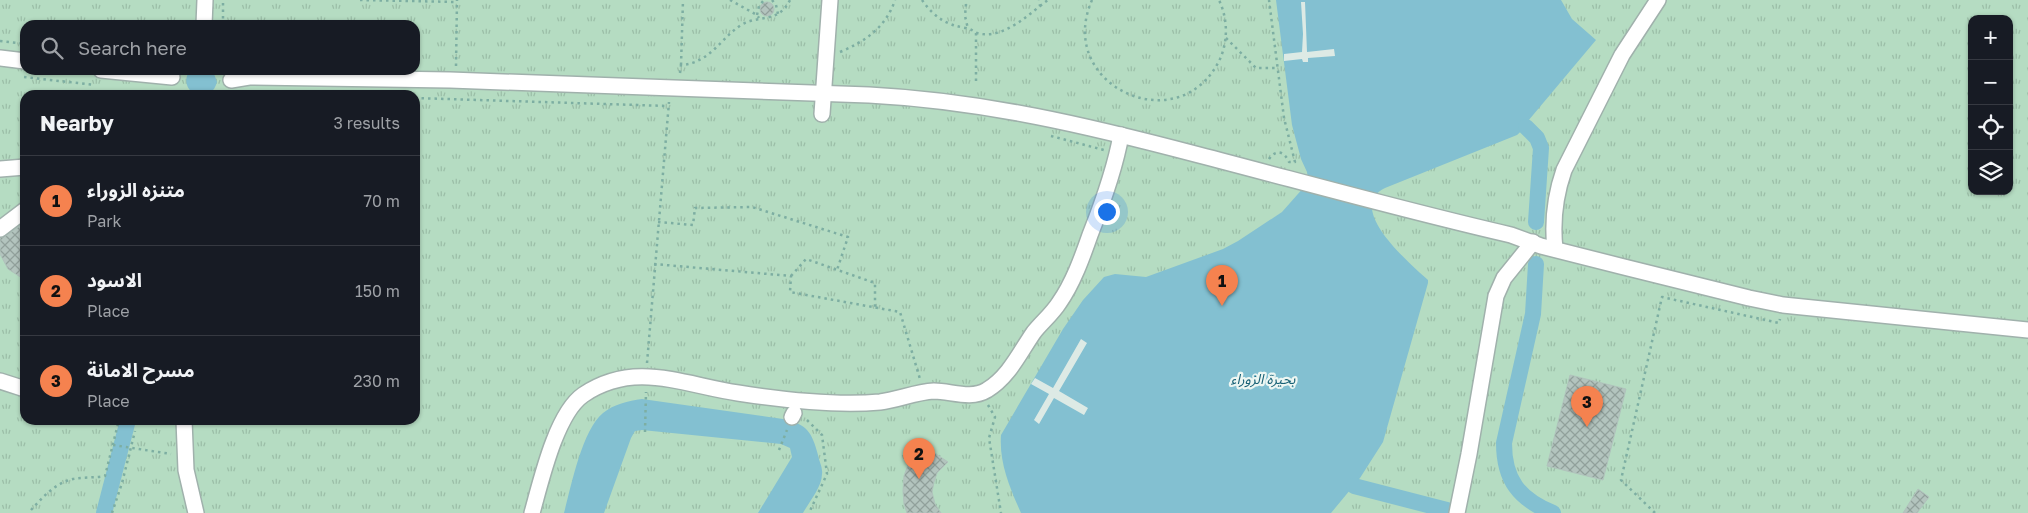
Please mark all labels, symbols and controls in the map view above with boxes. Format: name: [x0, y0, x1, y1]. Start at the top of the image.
map controls: [1968, 15, 2013, 195]
button: +: [1968, 15, 2013, 60]
search box: [20, 20, 420, 75]
icon: search: [38, 34, 66, 62]
text: Search here: [78, 36, 187, 59]
button: −: [1968, 60, 2013, 105]
button: locate: [1968, 105, 2013, 150]
text: Nearby: [40, 110, 114, 136]
text: 3 results: [333, 113, 400, 133]
button: layers: [1968, 150, 2013, 195]
text: متنزه الزوراء: [87, 178, 185, 201]
text: 1: [52, 191, 60, 211]
text: 70 m: [363, 191, 400, 211]
your location: [1094, 199, 1120, 225]
text: Park: [87, 211, 122, 231]
pin: 1: [1206, 265, 1238, 306]
text: الاسود: [87, 268, 142, 291]
text: 2: [51, 281, 61, 301]
text: 150 m: [355, 281, 400, 301]
text: Place: [87, 301, 130, 321]
text: مسرح الامانة: [87, 358, 195, 381]
water label: بحيرة الزوراء: [1231, 370, 1296, 388]
text: 3: [51, 371, 61, 391]
text: 230 m: [353, 371, 400, 391]
pin: 3: [1571, 386, 1603, 427]
text: Place: [87, 391, 130, 411]
pin: 2: [903, 438, 935, 479]

